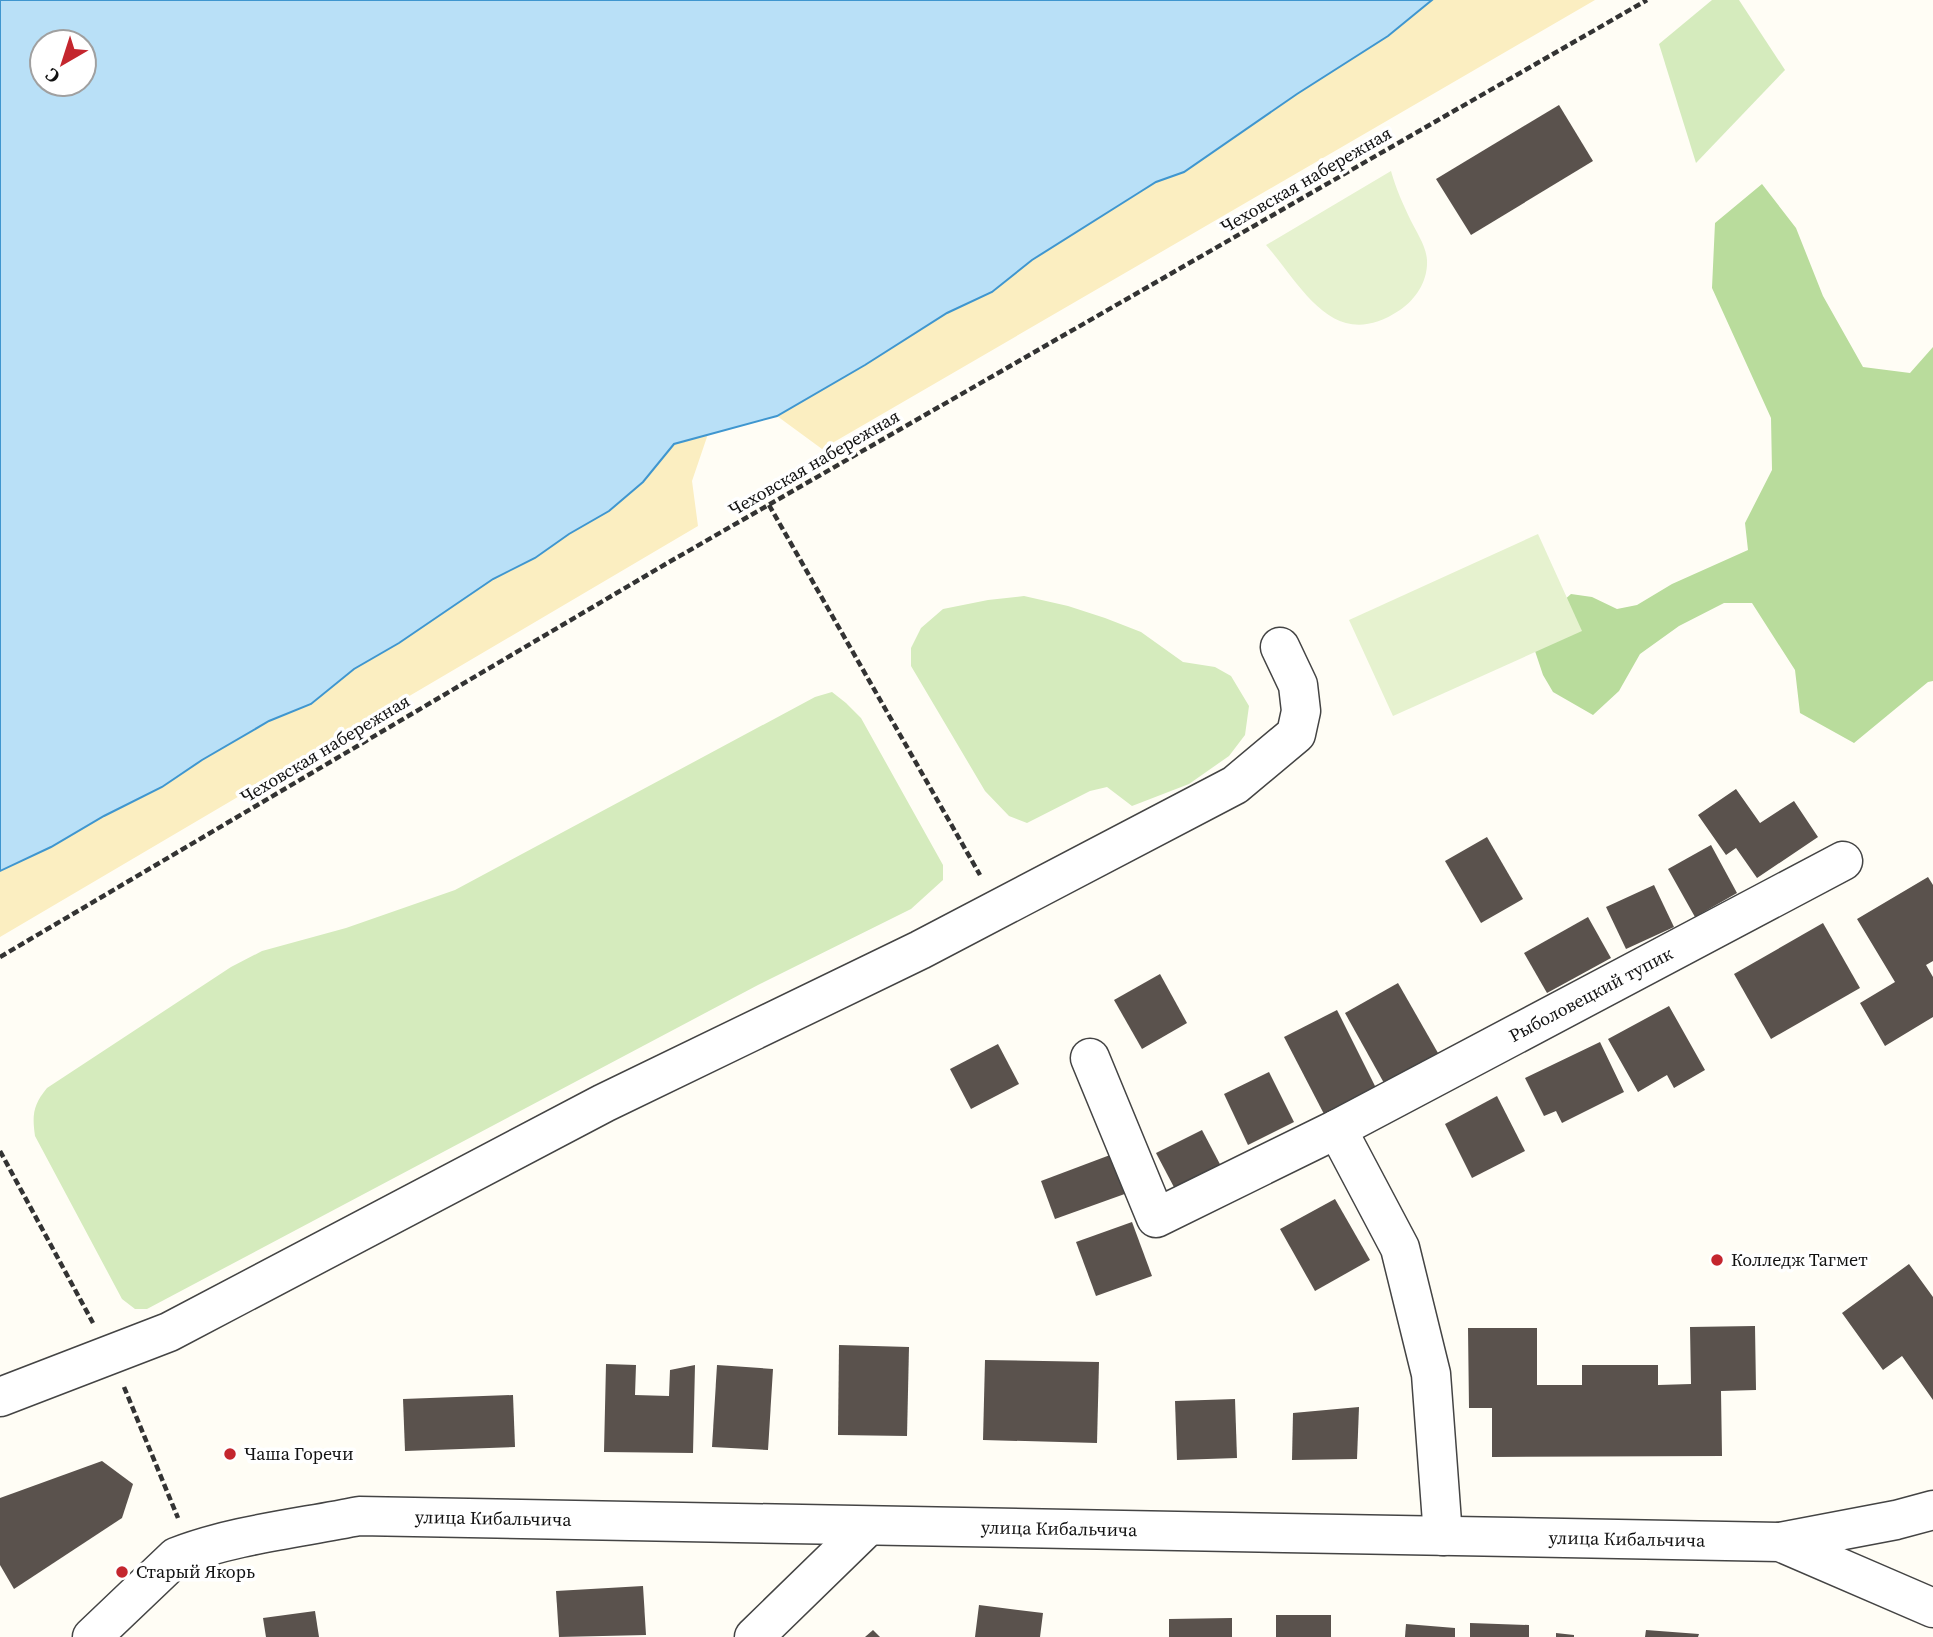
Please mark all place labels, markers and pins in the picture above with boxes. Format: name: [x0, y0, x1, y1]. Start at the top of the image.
place label: Колледж Тагмет: [1731, 1247, 1868, 1272]
marker: Колледж Тагмет: [1709, 1252, 1725, 1268]
place label: Чаша Горечи: [244, 1441, 354, 1466]
marker: Чаша Горечи: [222, 1446, 238, 1462]
place label: Старый Якорь: [136, 1559, 255, 1584]
marker: Старый Якорь: [114, 1564, 130, 1580]

